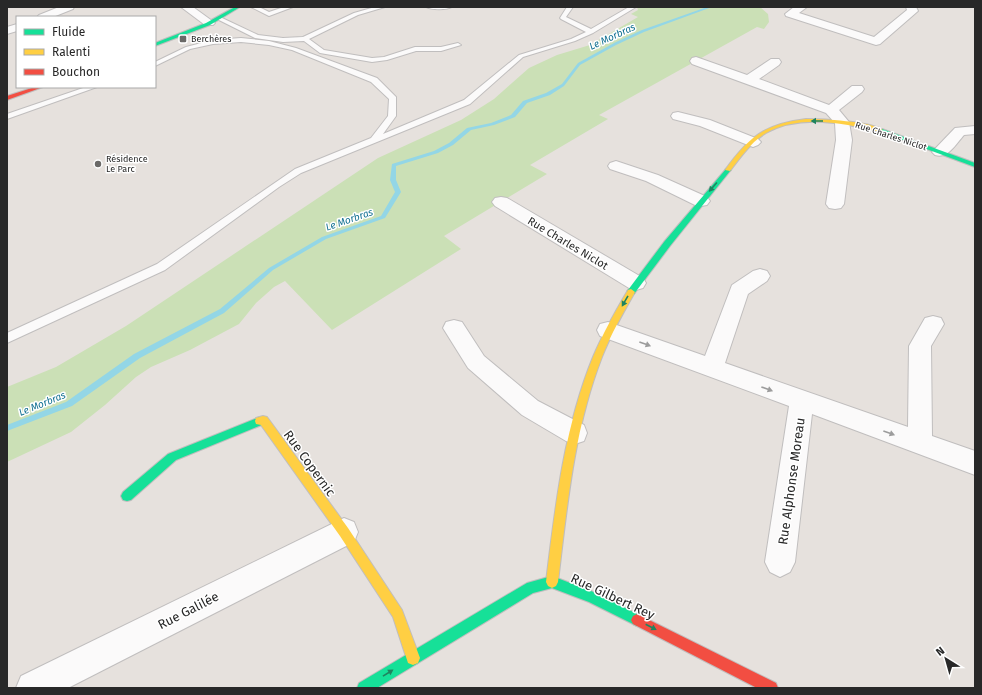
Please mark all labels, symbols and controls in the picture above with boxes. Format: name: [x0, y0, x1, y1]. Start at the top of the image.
legend: [16, 16, 156, 88]
water label: Le Morbras: [588, 21, 638, 53]
text: Fluide: [52, 25, 85, 39]
marker: Berchères: [178, 34, 188, 44]
place label: Berchères: [191, 34, 231, 44]
text: Ralenti: [52, 45, 90, 59]
text: Bouchon: [52, 65, 100, 79]
one-way arrow: [810, 118, 823, 124]
street label: Rue Charles Niclot: [854, 120, 929, 153]
place label: Résidence Le Parc: [106, 154, 148, 174]
marker: Résidence Le Parc: [93, 159, 103, 169]
one-way arrow: [709, 182, 718, 193]
water label: Le Morbras: [324, 206, 375, 234]
street label: Rue Charles Niclot: [525, 214, 610, 273]
one-way arrow: [622, 295, 629, 307]
one-way arrow: [639, 341, 651, 347]
one-way arrow: [761, 386, 773, 392]
water label: Le Morbras: [17, 389, 68, 419]
street label: Rue Alphonse Moreau: [775, 416, 808, 546]
street label: Rue Copernic: [281, 427, 339, 499]
one-way arrow: [884, 430, 896, 436]
street label: Rue Gilbert Rey: [569, 570, 658, 623]
street label: Rue Galilée: [155, 589, 221, 632]
one-way arrow: [645, 624, 657, 630]
north arrow: [926, 639, 966, 679]
text: N: [933, 644, 947, 659]
one-way arrow: [383, 669, 394, 677]

